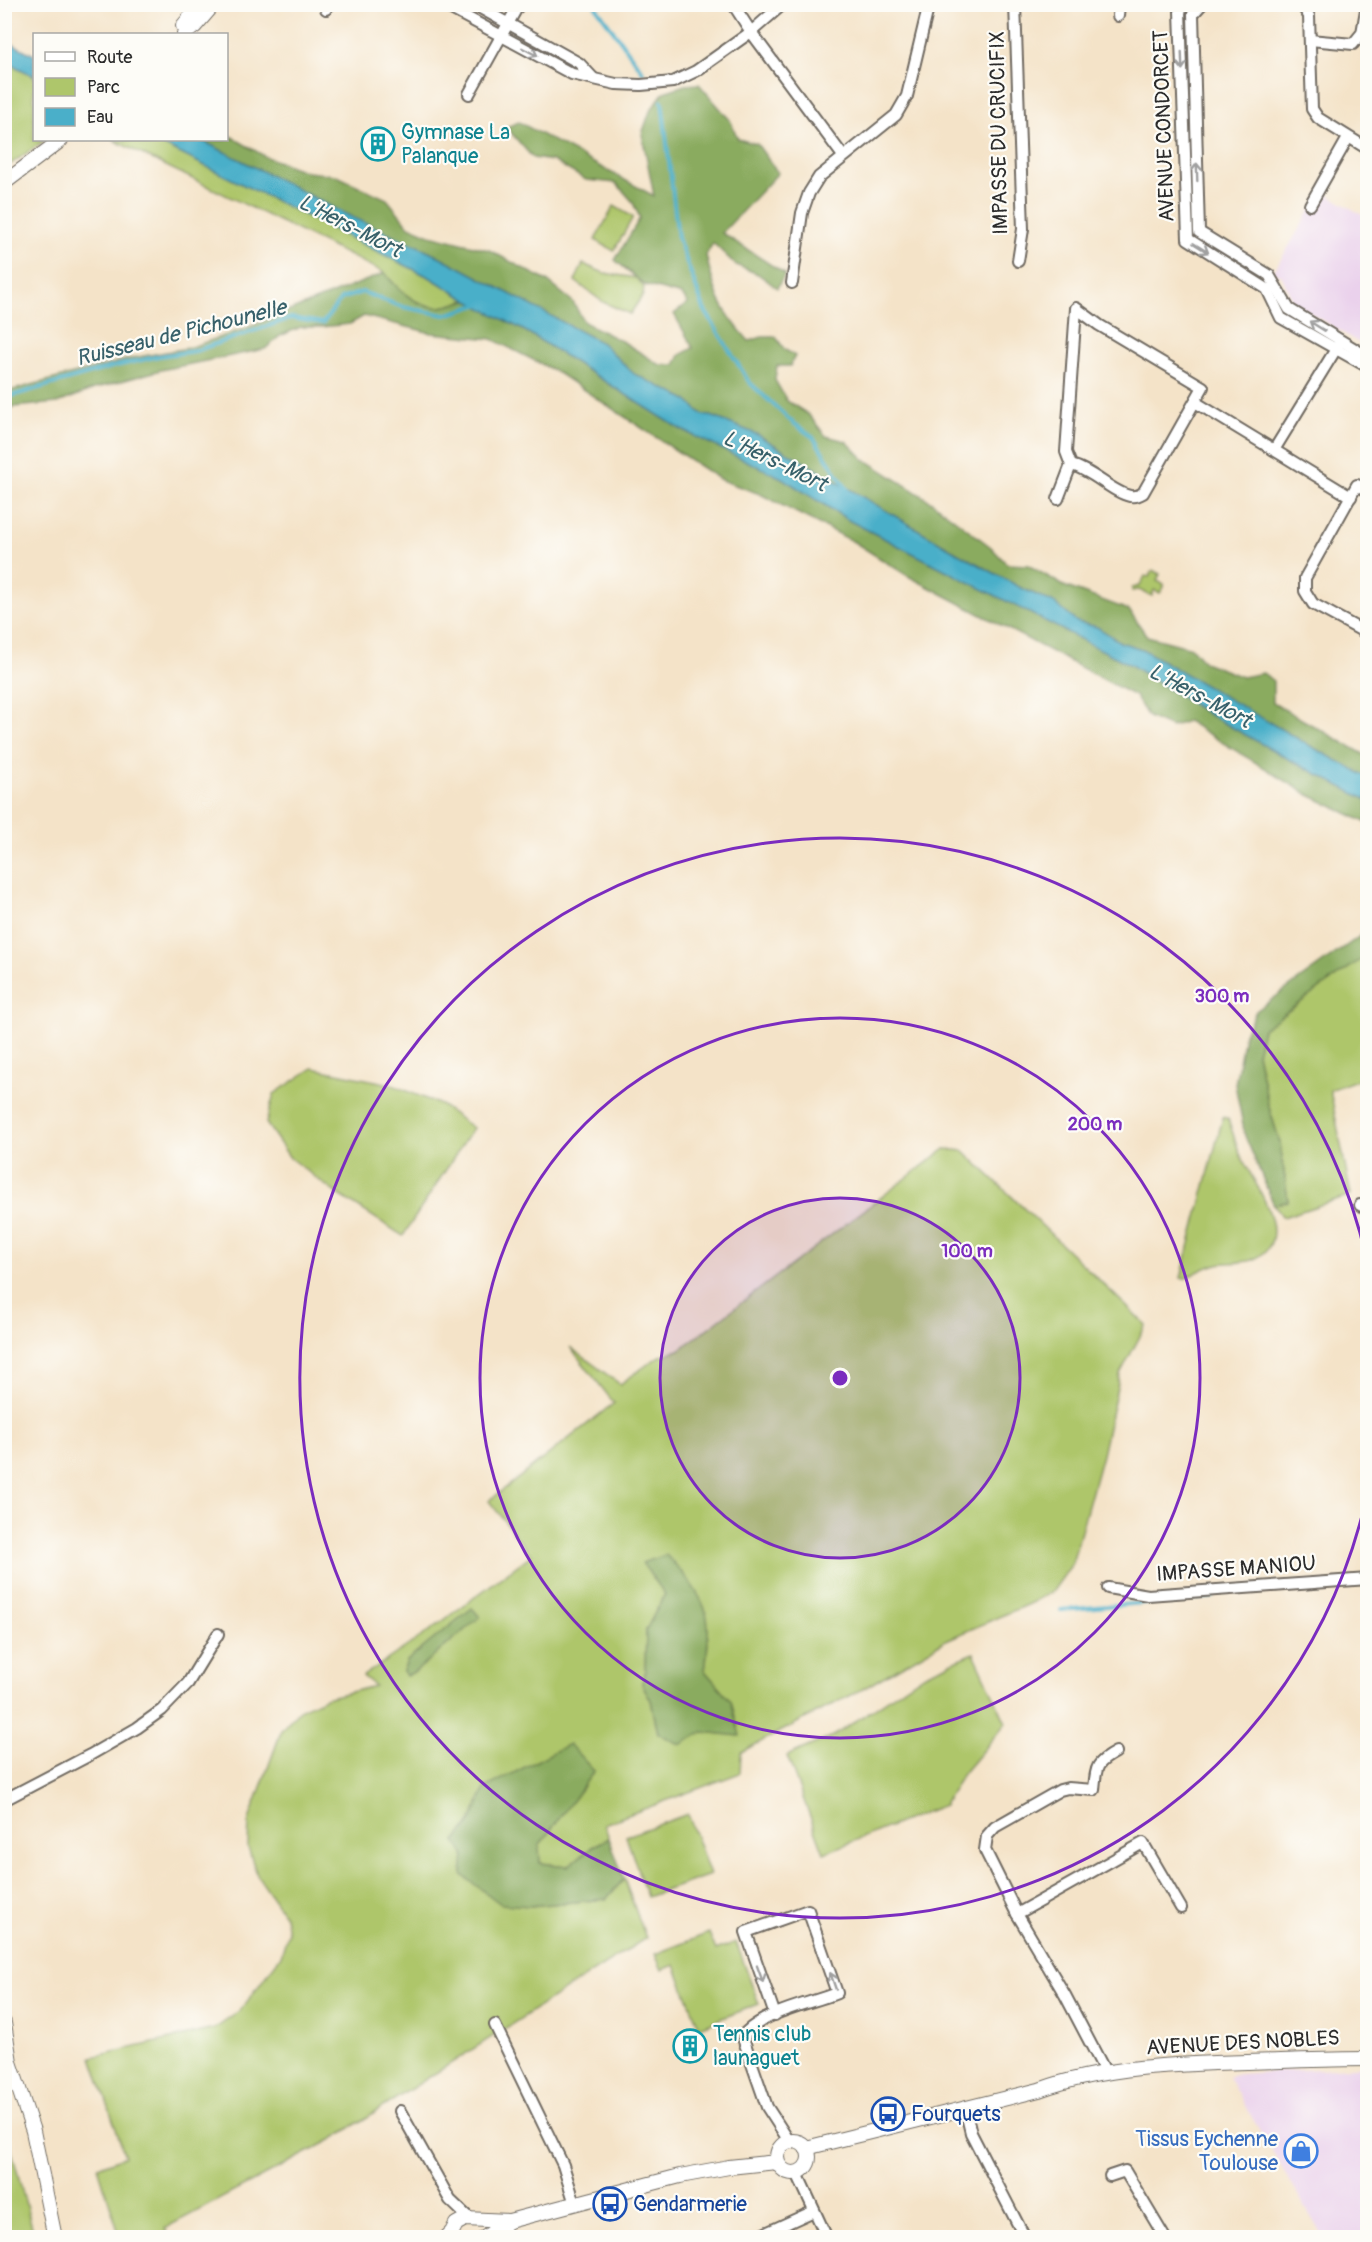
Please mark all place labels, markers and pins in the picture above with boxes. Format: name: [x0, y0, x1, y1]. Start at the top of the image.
place label: Gymnase La Palanque: [401, 119, 510, 170]
building icon: Gymnase La Palanque: [360, 126, 396, 162]
centre of rings: [830, 1368, 850, 1388]
place label: Tennis club launaguet: [713, 2021, 811, 2072]
building icon: Tennis club launaguet: [672, 2028, 708, 2064]
bus stop icon: Fourquets: [870, 2096, 906, 2132]
place label: Fourquets: [911, 2101, 1001, 2128]
place label: Tissus Eychenne Toulouse: [1135, 2126, 1279, 2177]
shop icon: Tissus Eychenne Toulouse: [1283, 2133, 1319, 2169]
bus stop icon: Gendarmerie: [592, 2186, 628, 2222]
place label: Gendarmerie: [633, 2191, 748, 2218]

